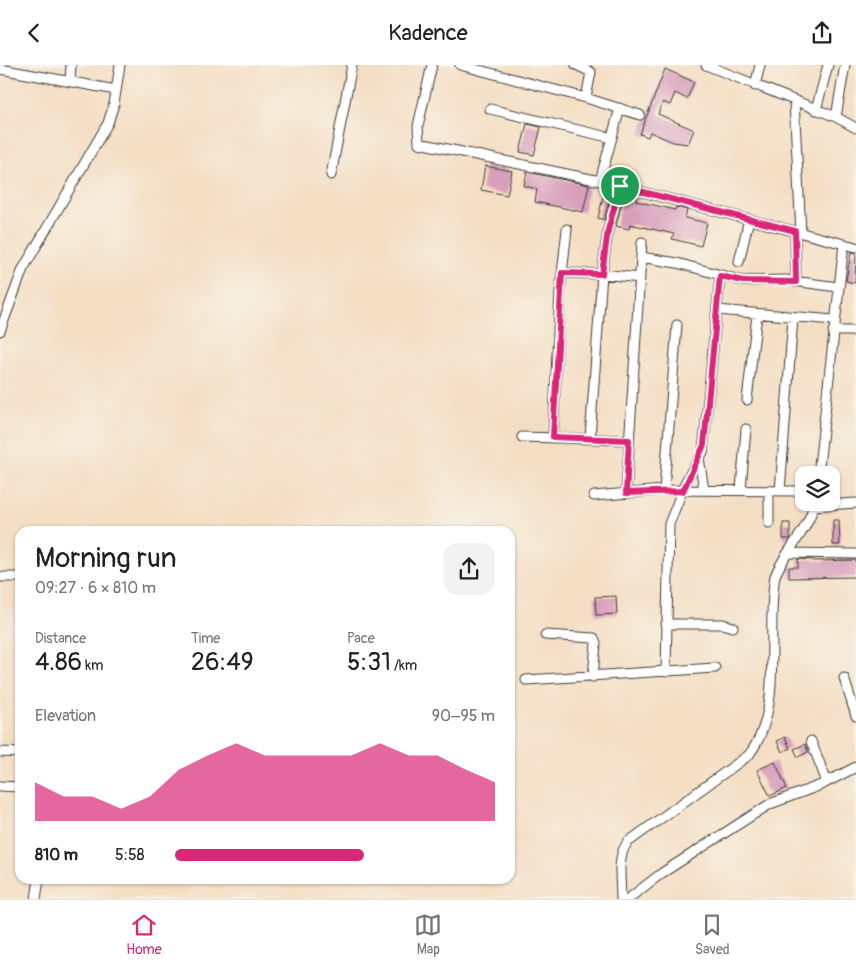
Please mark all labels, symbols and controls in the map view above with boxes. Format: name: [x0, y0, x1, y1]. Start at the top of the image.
icon: back: [20, 19, 48, 47]
text: Kadence: [388, 19, 468, 47]
icon: share: [808, 19, 836, 47]
pin: [599, 165, 641, 207]
icon: arrive: [606, 172, 634, 200]
map controls: [795, 466, 840, 511]
button: layers: [795, 466, 840, 511]
text: Morning run: [35, 541, 177, 576]
button: share: [443, 543, 495, 595]
text: 09:27 · 6 × 810 m: [35, 578, 156, 598]
text: Distance: [35, 630, 86, 647]
text: Time: [191, 630, 220, 647]
text: Pace: [347, 630, 375, 647]
text: 4.86: [35, 647, 82, 678]
text: 26:49: [191, 647, 254, 678]
text: 5:31: [347, 647, 391, 678]
text: km: [82, 657, 103, 674]
text: /km: [391, 657, 417, 674]
text: Elevation: [35, 706, 96, 726]
text: 90–95 m: [432, 706, 495, 726]
text: 810 m: [35, 845, 78, 865]
text: 5:58: [115, 845, 145, 865]
tab: Home: [126, 911, 162, 958]
tab: Map: [414, 911, 442, 958]
tab: Saved: [695, 911, 730, 958]

